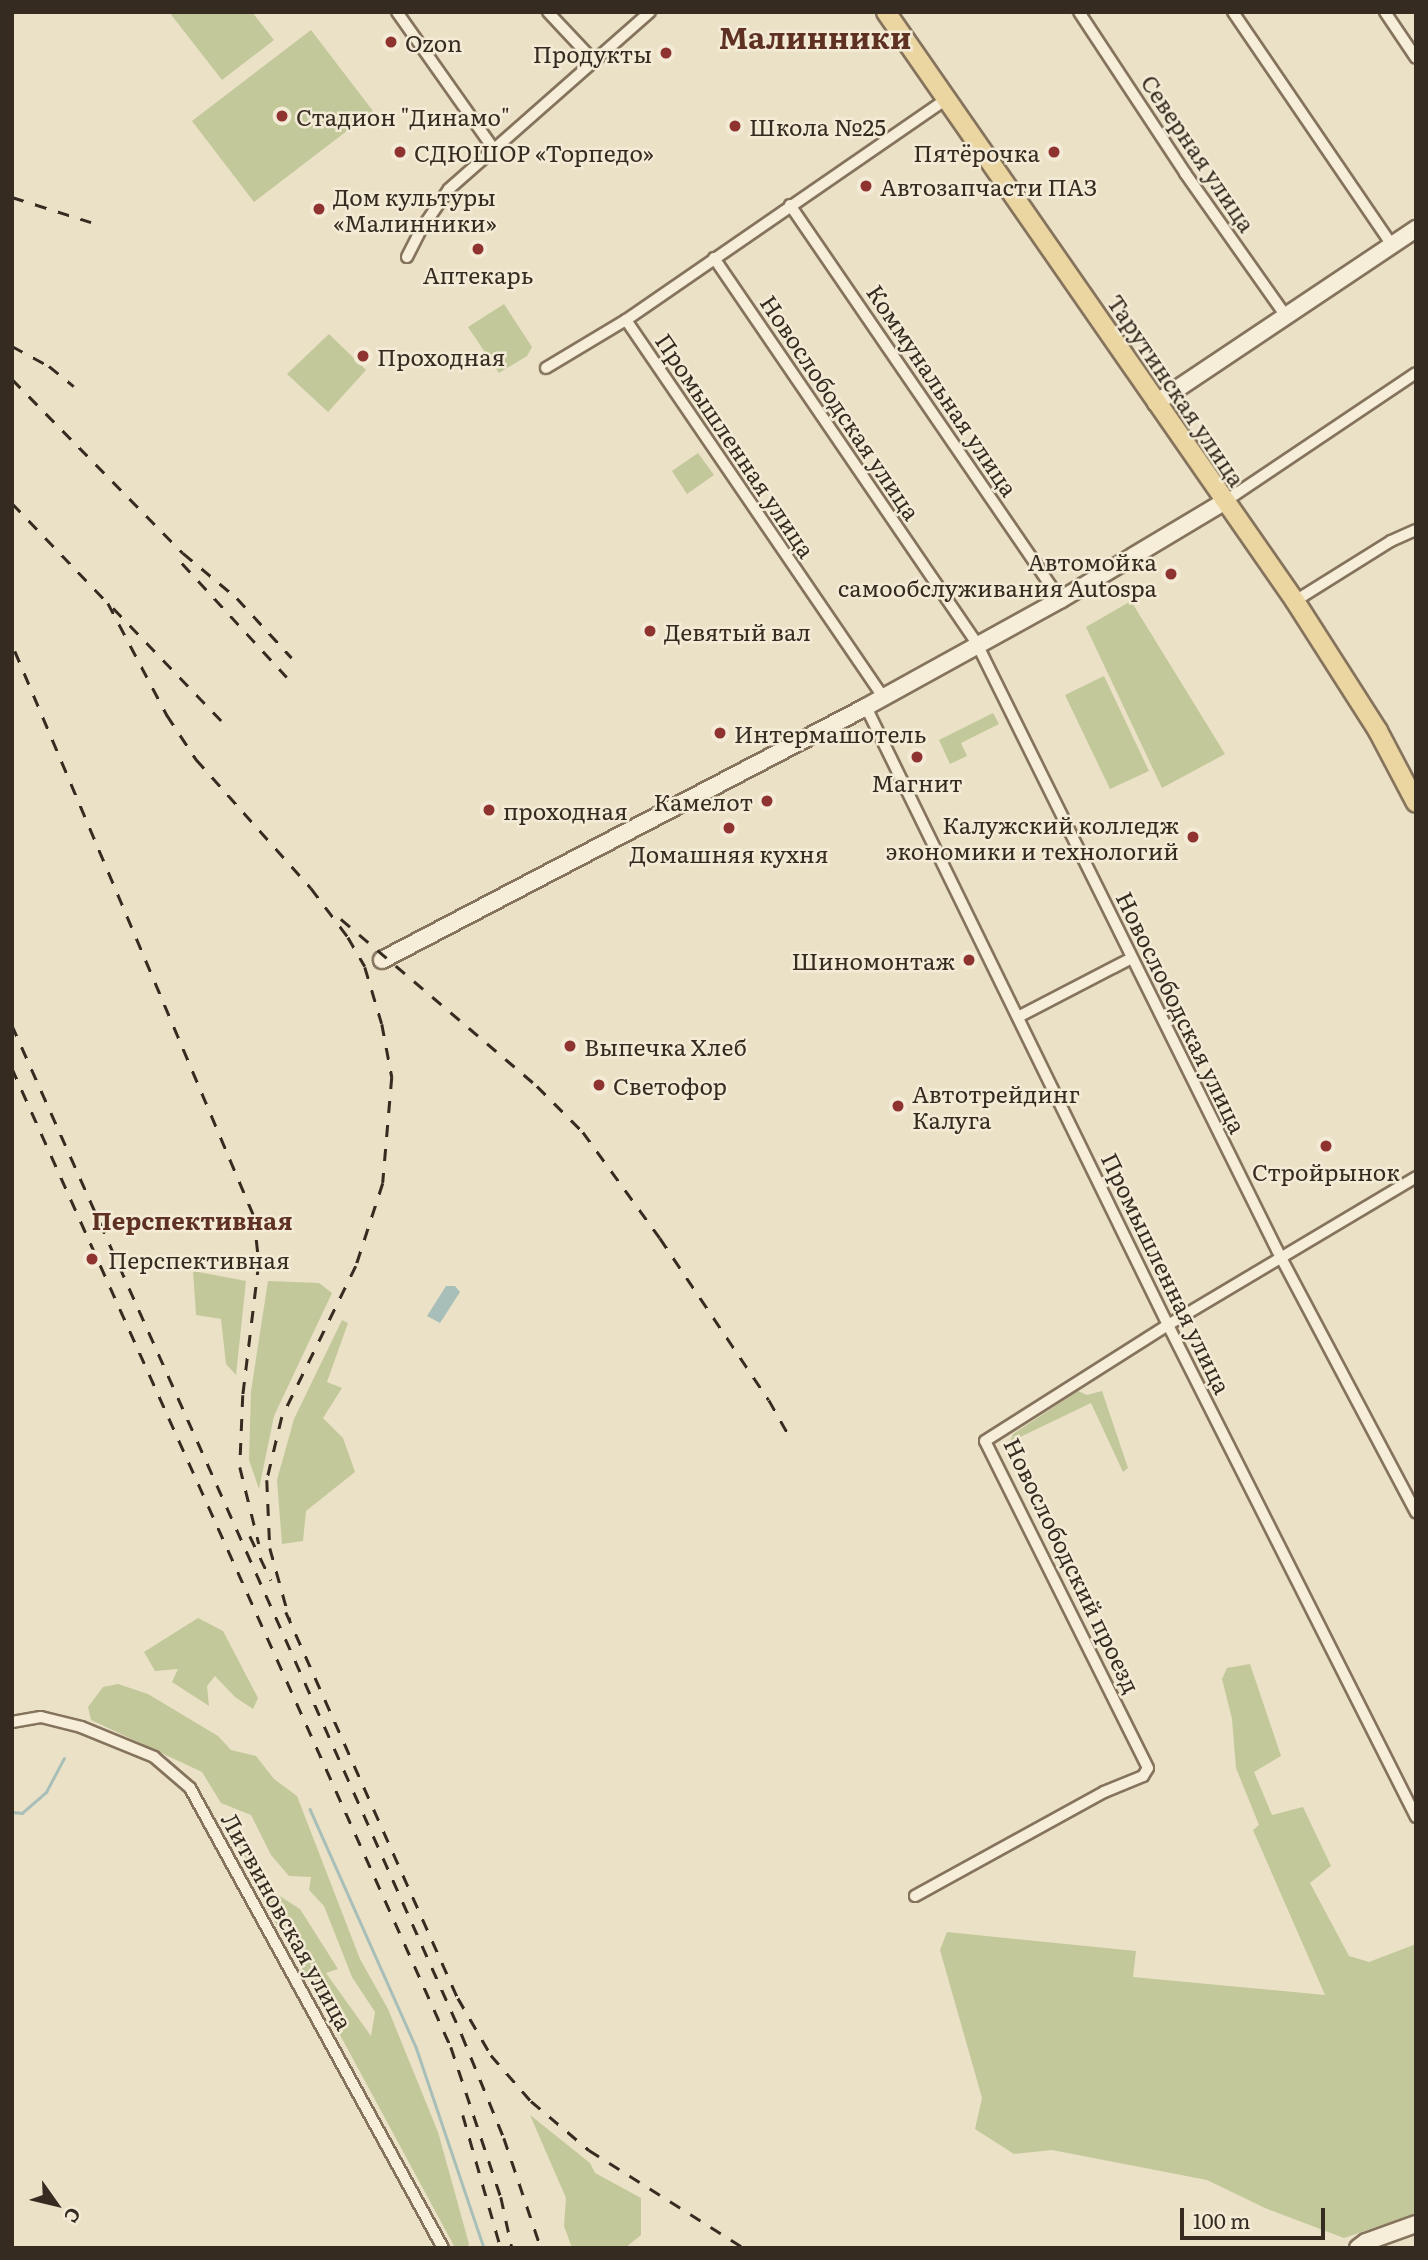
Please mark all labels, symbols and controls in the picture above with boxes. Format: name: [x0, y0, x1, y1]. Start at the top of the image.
district label: Малинники: [719, 18, 911, 54]
place label: Ozon: [405, 28, 462, 56]
marker: Ozon: [383, 34, 399, 50]
place label: Продукты: [533, 39, 652, 67]
marker: Продукты: [658, 45, 674, 61]
street label: Северная улица: [1136, 69, 1262, 237]
place label: Стадион "Динамо": [296, 102, 510, 130]
marker: Стадион "Динамо": [274, 108, 290, 124]
place label: Школа №25: [749, 112, 886, 140]
marker: Школа №25: [727, 118, 743, 134]
place label: СДЮШОР «Торпедо»: [414, 138, 654, 166]
place label: Пятёрочка: [913, 138, 1040, 166]
marker: СДЮШОР «Торпедо»: [392, 144, 408, 160]
marker: Пятёрочка: [1046, 144, 1062, 160]
place label: Автозапчасти ПАЗ: [880, 172, 1097, 200]
marker: Автозапчасти ПАЗ: [858, 178, 874, 194]
place label: Дом культуры «Малинники»: [333, 182, 497, 236]
marker: Дом культуры «Малинники»: [311, 201, 327, 217]
marker: Аптекарь: [470, 241, 486, 257]
place label: Аптекарь: [423, 260, 533, 288]
street label: Коммунальная улица: [862, 279, 1024, 501]
street label: Новослободская улица: [755, 289, 927, 525]
street label: Тарутинская улица: [1102, 289, 1252, 491]
street label: Промышленная улица: [651, 328, 821, 562]
place label: Проходная: [377, 342, 505, 370]
marker: Проходная: [355, 348, 371, 364]
place label: Автомойка самообслуживания Autospa: [838, 547, 1157, 601]
marker: Автомойка самообслуживания Autospa: [1163, 566, 1179, 582]
place label: Девятый вал: [664, 617, 811, 645]
marker: Девятый вал: [642, 623, 658, 639]
place label: Интермашотель: [734, 719, 926, 747]
marker: Интермашотель: [712, 725, 728, 741]
marker: Магнит: [909, 749, 925, 765]
place label: Магнит: [871, 768, 963, 796]
place label: Камелот: [654, 787, 753, 815]
marker: Камелот: [759, 793, 775, 809]
place label: проходная: [503, 796, 628, 824]
marker: проходная: [481, 802, 497, 818]
place label: Калужский колледж экономики и технологий: [886, 810, 1179, 864]
marker: Домашняя кухня: [721, 820, 737, 836]
marker: Калужский колледж экономики и технологий: [1185, 829, 1201, 845]
place label: Домашняя кухня: [629, 839, 829, 867]
street label: Новослободская улица: [1111, 887, 1253, 1137]
place label: Шиномонтаж: [791, 946, 955, 974]
marker: Шиномонтаж: [961, 952, 977, 968]
place label: Выпечка Хлеб: [584, 1032, 747, 1060]
marker: Выпечка Хлеб: [562, 1038, 578, 1054]
place label: Светофор: [613, 1071, 727, 1099]
marker: Светофор: [591, 1077, 607, 1093]
place label: Автотрейдинг Калуга: [912, 1079, 1080, 1133]
marker: Автотрейдинг Калуга: [890, 1098, 906, 1114]
marker: Стройрынок: [1318, 1138, 1334, 1154]
street label: Промышленная улица: [1097, 1148, 1237, 1398]
place label: Стройрынок: [1252, 1157, 1400, 1185]
district label: Перспективная: [91, 1206, 293, 1234]
place label: Перспективная: [108, 1245, 290, 1273]
marker: Перспективная: [82, 1249, 102, 1269]
street label: Новослободский проезд: [999, 1433, 1147, 1697]
street label: Литвиновская улица: [217, 1808, 359, 2034]
north arrow: [21, 2169, 91, 2239]
scale bar: [1183, 2194, 1328, 2238]
text: С: [58, 2202, 89, 2229]
text: 100 m: [1193, 2204, 1250, 2235]

